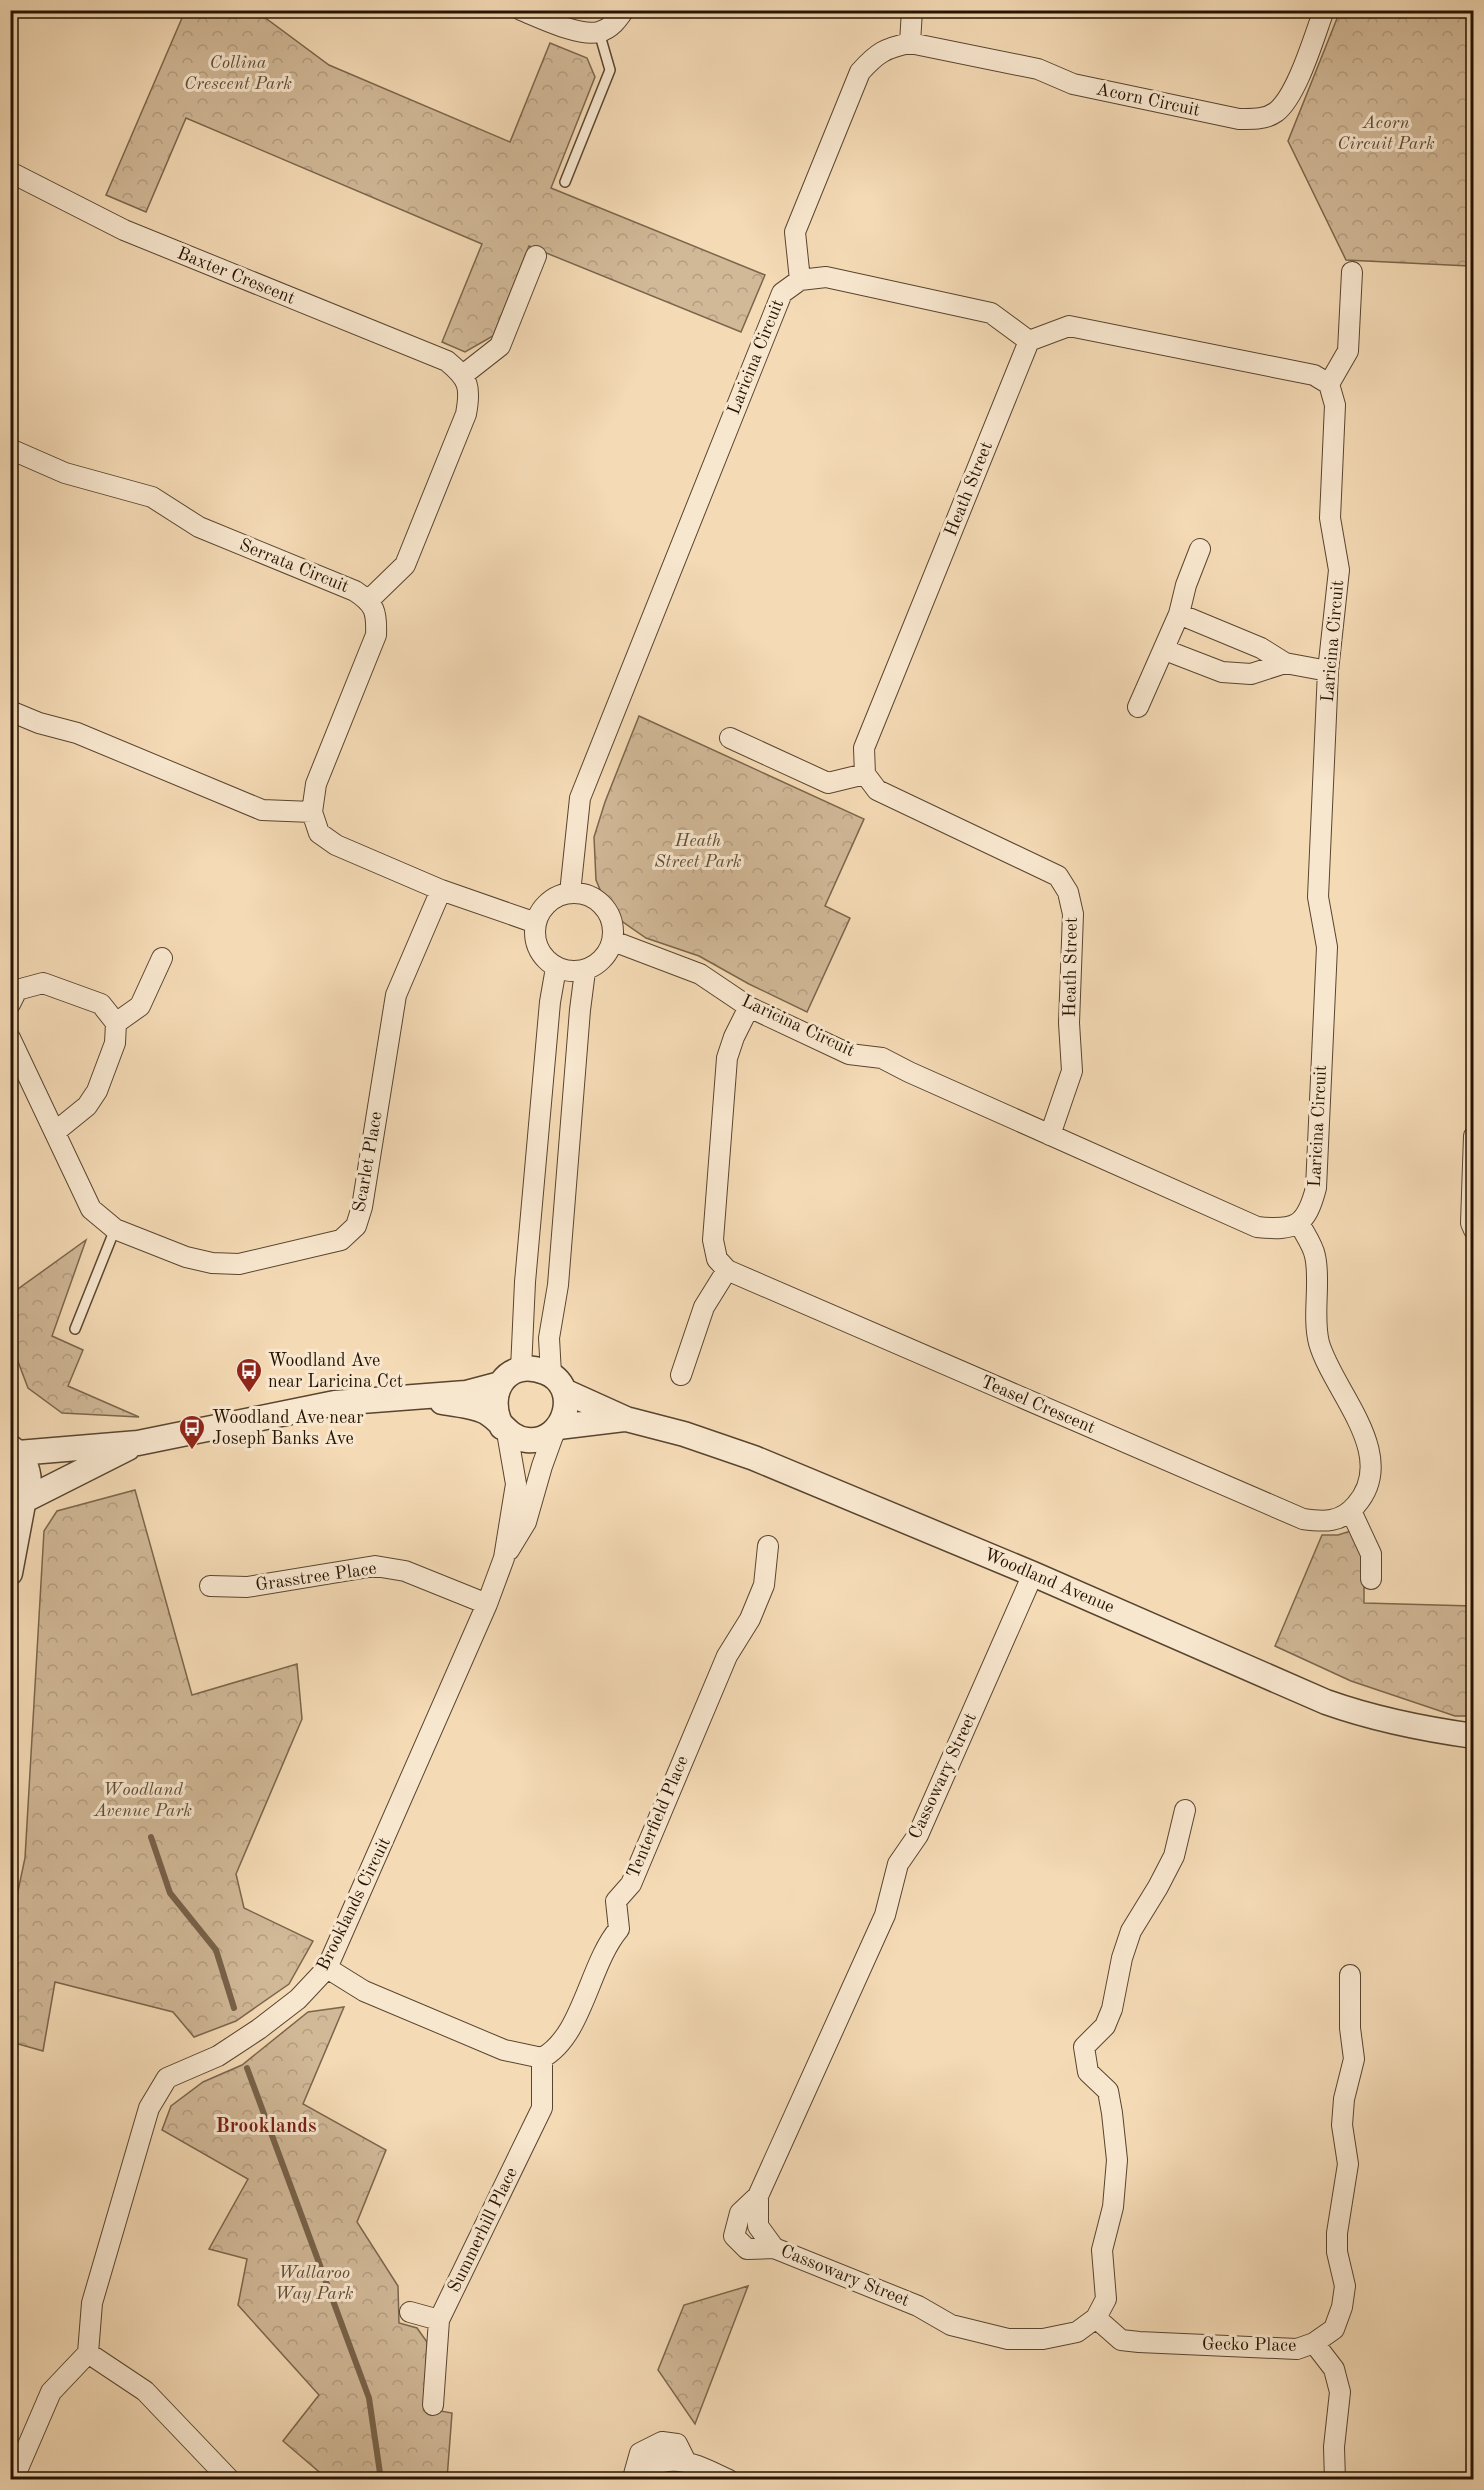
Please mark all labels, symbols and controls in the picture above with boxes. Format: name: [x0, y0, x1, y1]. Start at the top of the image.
park label: Collina Crescent Park: [184, 54, 292, 93]
street label: Acorn Circuit: [1094, 80, 1202, 120]
park label: Acorn Circuit Park: [1337, 114, 1435, 153]
street label: Baxter Crescent: [175, 244, 297, 308]
street label: Laricina Circuit: [725, 297, 787, 417]
street label: Heath Street: [942, 439, 996, 539]
street label: Serrata Circuit: [237, 536, 351, 596]
street label: Laricina Circuit: [1319, 579, 1347, 703]
park label: Heath Street Park: [654, 832, 742, 871]
street label: Heath Street: [1061, 917, 1081, 1017]
street label: Laricina Circuit: [739, 992, 857, 1060]
street label: Laricina Circuit: [1306, 1064, 1330, 1188]
street label: Scarlet Place: [350, 1110, 386, 1214]
place label: Woodland Ave near Laricina Cct: [268, 1352, 403, 1391]
bus stop icon: Woodland Ave near Laricina Cct: [234, 1356, 264, 1394]
street label: Teasel Crescent: [978, 1373, 1098, 1437]
place label: Woodland Ave near Joseph Banks Ave: [212, 1409, 364, 1448]
bus stop icon: Woodland Ave near Joseph Banks Ave: [177, 1413, 207, 1451]
street label: Woodland Avenue: [981, 1545, 1117, 1617]
street label: Grasstree Place: [254, 1560, 378, 1594]
street label: Cassowary Street: [906, 1710, 980, 1842]
street label: Tenterfield Place: [624, 1753, 692, 1881]
park label: Woodland Avenue Park: [93, 1781, 192, 1820]
street label: Brooklands Circuit: [314, 1835, 394, 1973]
district label: Brooklands: [215, 2117, 317, 2137]
street label: Summerhill Place: [445, 2165, 521, 2295]
street label: Cassowary Street: [778, 2242, 912, 2310]
park label: Wallaroo Way Park: [274, 2264, 354, 2303]
street label: Gecko Place: [1202, 2335, 1296, 2355]

